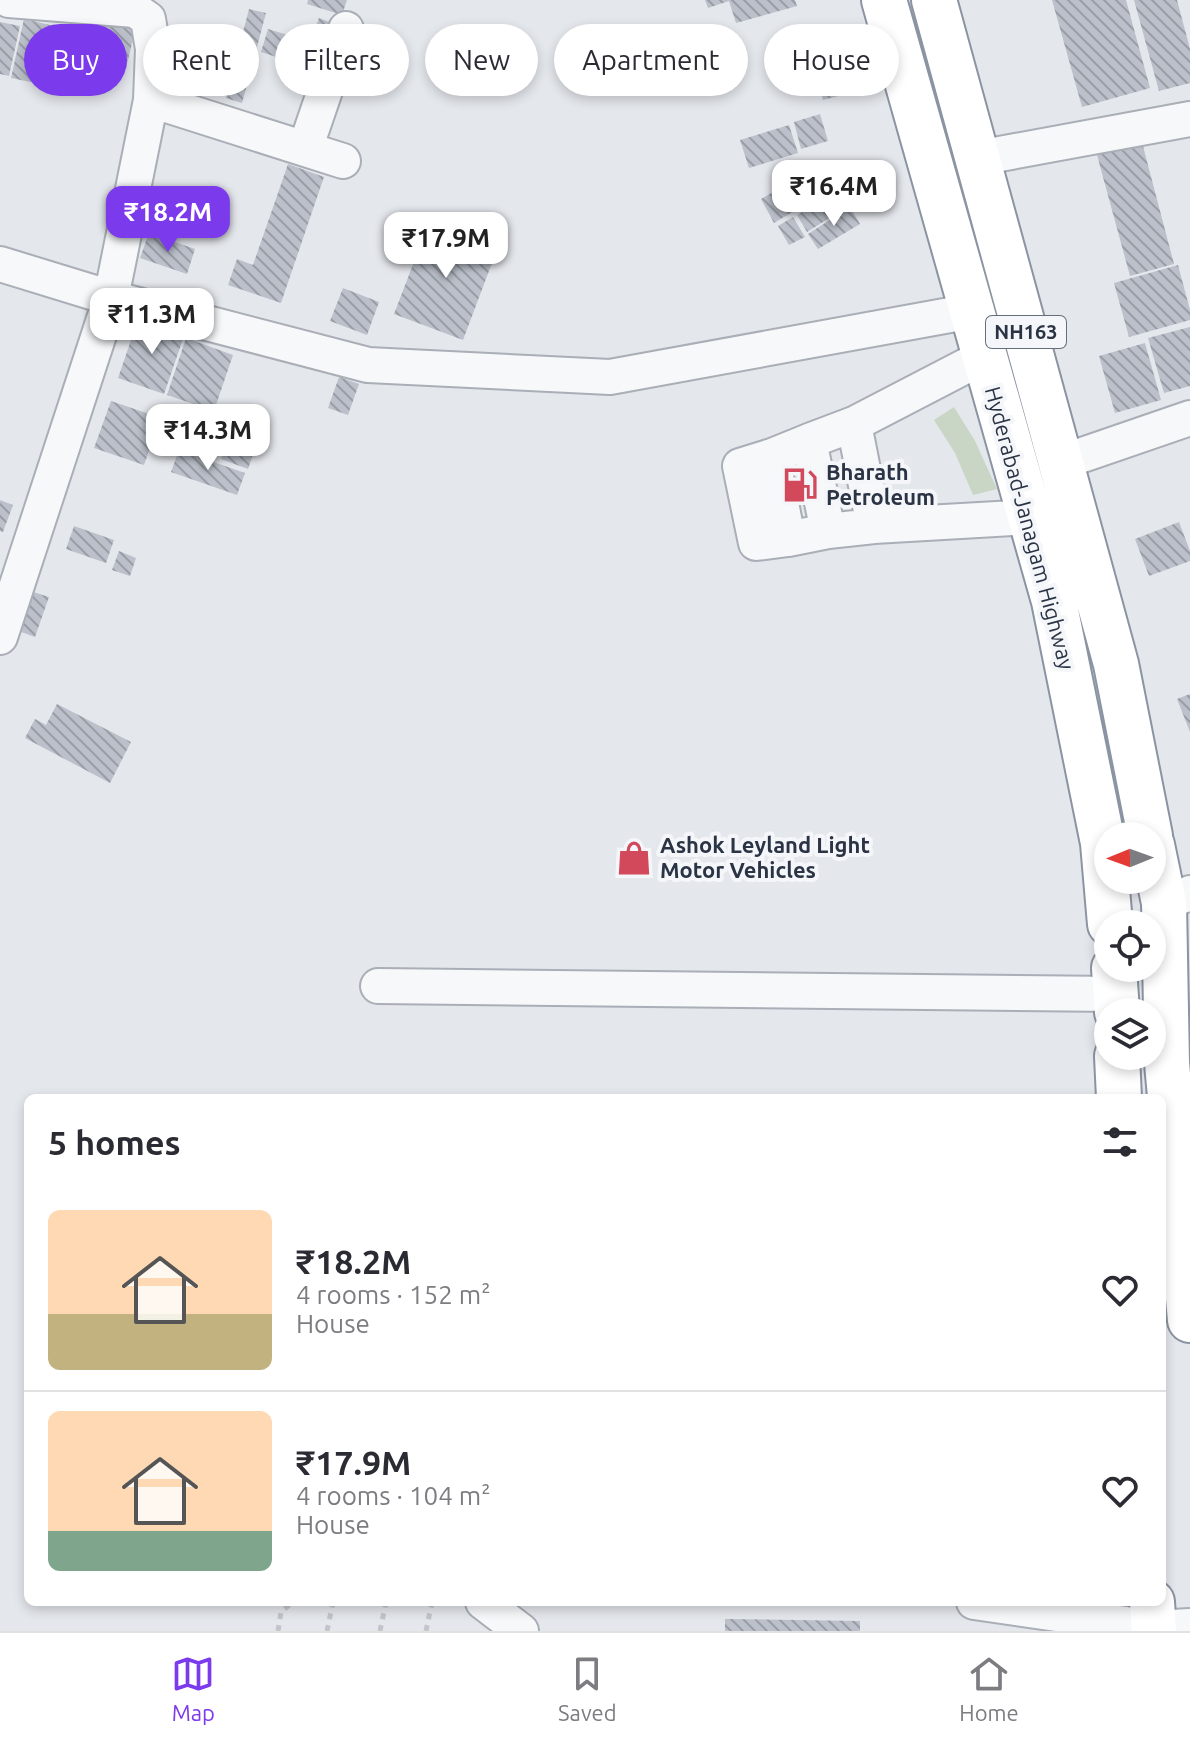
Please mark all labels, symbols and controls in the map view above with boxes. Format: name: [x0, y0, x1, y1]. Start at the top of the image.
chip: Buy: [24, 24, 127, 96]
chip: Rent: [143, 24, 259, 96]
chip: Filters: [275, 24, 409, 96]
chip: New: [425, 24, 538, 96]
chip: Apartment: [554, 24, 748, 96]
chip: House: [764, 24, 899, 96]
pin: ₹16.4M: [769, 160, 899, 228]
text: ₹16.4M: [790, 171, 878, 200]
pin: ₹18.2M: [103, 186, 233, 254]
text: ₹18.2M: [124, 197, 212, 226]
pin: ₹17.9M: [381, 212, 511, 280]
text: ₹17.9M: [402, 223, 490, 252]
pin: ₹11.3M: [87, 288, 217, 356]
text: ₹11.3M: [108, 299, 196, 328]
road number: NH163: [986, 316, 1066, 348]
street label: Hyderabad-Janagam Highway: [981, 383, 1080, 673]
pin: ₹14.3M: [143, 404, 273, 472]
text: ₹14.3M: [164, 415, 252, 444]
place label: Bharath Petroleum: [826, 459, 935, 509]
fuel station icon: Bharath Petroleum: [781, 466, 819, 504]
north arrow: [1094, 822, 1166, 894]
map controls: [1094, 822, 1166, 1070]
place label: Ashok Leyland Light Motor Vehicles: [660, 832, 870, 882]
shop icon: Ashok Leyland Light Motor Vehicles: [615, 839, 653, 877]
button: locate: [1094, 910, 1166, 982]
button: layers: [1094, 998, 1166, 1070]
icon: filters: [1098, 1120, 1142, 1164]
text: 5 homes: [48, 1123, 181, 1161]
icon: home: [112, 1242, 208, 1338]
text: ₹18.2M: [296, 1242, 411, 1280]
icon: heart: [1098, 1268, 1142, 1312]
text: 4 rooms · 152 m²: [296, 1280, 491, 1309]
text: House: [296, 1309, 370, 1338]
icon: home: [112, 1443, 208, 1539]
text: ₹17.9M: [296, 1443, 411, 1481]
icon: heart: [1098, 1469, 1142, 1513]
text: 4 rooms · 104 m²: [296, 1481, 491, 1510]
text: House: [296, 1510, 370, 1539]
tab: Map: [171, 1652, 215, 1725]
tab: Saved: [558, 1652, 617, 1725]
tab: Home: [959, 1652, 1019, 1725]

